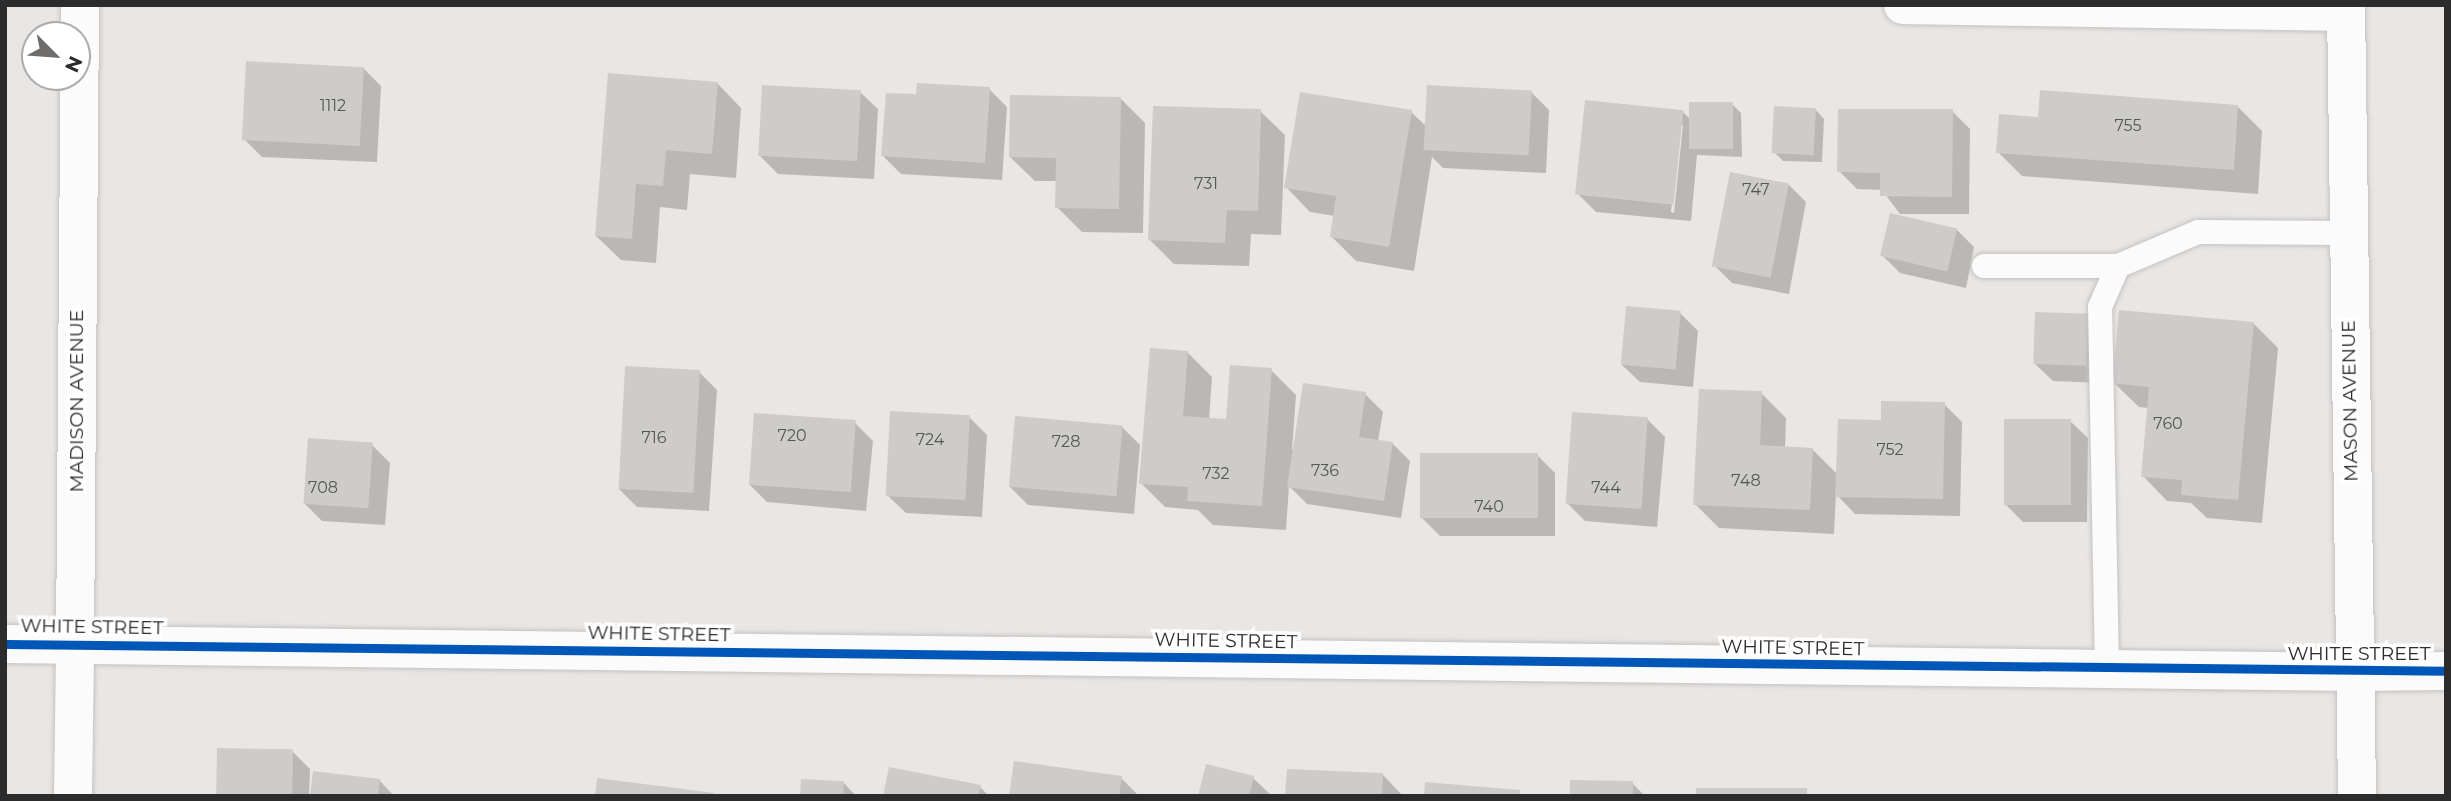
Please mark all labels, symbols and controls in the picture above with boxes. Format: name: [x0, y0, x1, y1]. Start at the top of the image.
north arrow: [21, 21, 91, 91]
text: N: [60, 52, 87, 76]
house number: 1112: [320, 96, 346, 116]
house number: 755: [2114, 116, 2142, 136]
house number: 731: [1194, 174, 1218, 194]
house number: 747: [1742, 180, 1770, 200]
street label: MADISON AVENUE: [66, 309, 88, 493]
street label: MASON AVENUE: [2337, 320, 2363, 482]
house number: 760: [2153, 414, 2183, 434]
house number: 720: [777, 426, 807, 446]
house number: 716: [641, 428, 667, 448]
house number: 724: [916, 430, 944, 450]
house number: 728: [1052, 432, 1080, 452]
house number: 752: [1876, 440, 1904, 460]
house number: 736: [1311, 461, 1339, 481]
house number: 732: [1202, 464, 1230, 484]
house number: 748: [1731, 471, 1761, 491]
house number: 708: [308, 478, 338, 498]
house number: 744: [1591, 478, 1621, 498]
house number: 740: [1474, 497, 1504, 517]
street label: WHITE STREET: [20, 614, 164, 640]
street label: WHITE STREET: [587, 621, 731, 647]
street label: WHITE STREET: [1154, 628, 1298, 654]
street label: WHITE STREET: [1721, 635, 1865, 661]
street label: WHITE STREET: [2287, 643, 2431, 665]

